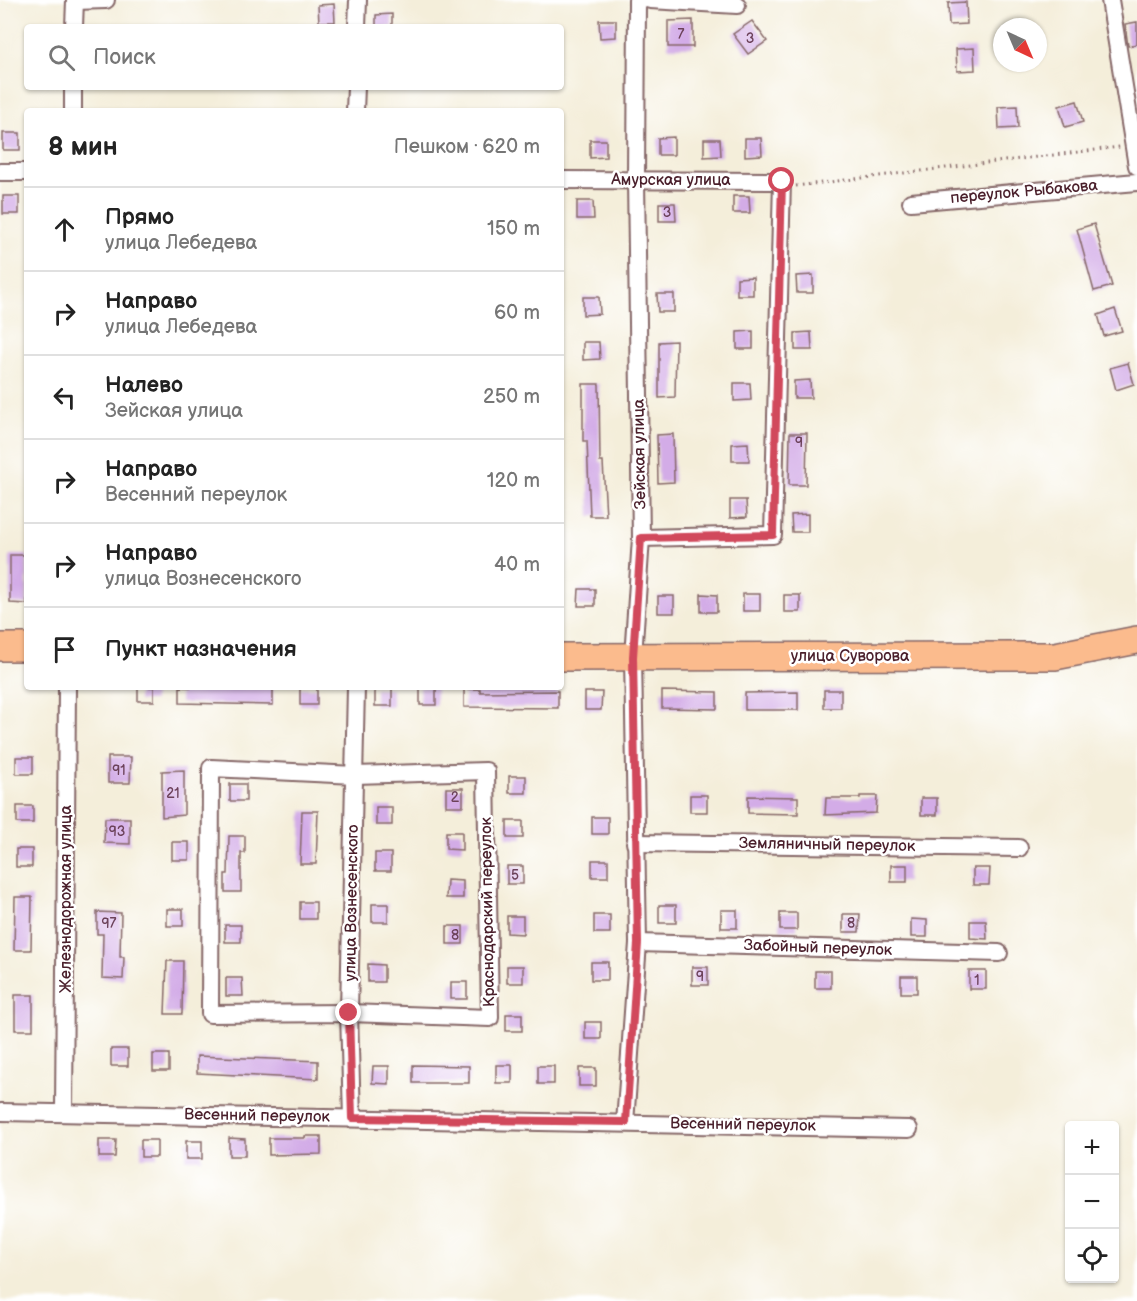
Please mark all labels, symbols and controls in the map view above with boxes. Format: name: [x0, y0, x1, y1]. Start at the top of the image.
north arrow: [993, 18, 1047, 72]
search box: [24, 24, 564, 90]
house number: 7: [678, 26, 685, 43]
house number: 3: [746, 30, 754, 47]
icon: search: [45, 41, 78, 74]
text: Поиск: [93, 44, 156, 71]
text: 8 мин: [48, 132, 118, 163]
text: Пешком · 620 m: [394, 135, 540, 159]
route start: [768, 167, 794, 193]
street label: Амурская улица: [610, 171, 731, 190]
street label: переулок Рыбакова: [949, 176, 1099, 208]
text: Прямо: [105, 204, 174, 231]
house number: 3: [663, 204, 671, 221]
icon: ahead: [48, 213, 81, 246]
text: 150 m: [487, 217, 540, 241]
text: улица Лебедева: [105, 231, 257, 255]
text: Направо: [105, 288, 197, 315]
icon: right: [48, 297, 81, 330]
text: 60 m: [494, 301, 540, 325]
text: улица Лебедева: [105, 315, 257, 339]
text: Налево: [105, 372, 183, 399]
icon: left: [48, 381, 81, 414]
text: 250 m: [483, 385, 540, 409]
street label: Зейская улица: [630, 398, 650, 509]
text: Зейская улица: [105, 399, 243, 423]
house number: 9: [795, 434, 803, 451]
text: Направо: [105, 456, 197, 483]
icon: right: [48, 465, 81, 498]
text: 120 m: [487, 469, 540, 493]
text: Весенний переулок: [105, 483, 287, 507]
text: Направо: [105, 540, 197, 567]
icon: right: [48, 549, 81, 582]
text: 40 m: [494, 553, 540, 577]
text: улица Вознесенского: [105, 567, 301, 591]
icon: arrive: [48, 633, 81, 666]
text: Пункт назначения: [105, 636, 297, 663]
street label: улица Суворова: [791, 647, 910, 666]
house number: 91: [112, 762, 126, 779]
house number: 21: [166, 785, 180, 802]
house number: 2: [451, 789, 460, 806]
street label: Железнодорожная улица: [57, 805, 76, 993]
street label: Краснодарский переулок: [477, 816, 499, 1007]
house number: 93: [109, 823, 125, 840]
street label: улица Вознесенского: [341, 824, 363, 982]
street label: Земляничный переулок: [739, 834, 916, 856]
house number: 5: [511, 867, 519, 884]
house number: 97: [102, 915, 117, 932]
house number: 8: [847, 915, 855, 932]
house number: 8: [451, 927, 459, 944]
street label: Забойный переулок: [743, 936, 893, 960]
house number: 9: [696, 968, 704, 985]
house number: 1: [974, 972, 980, 989]
route end: [335, 999, 361, 1025]
street label: Весенний переулок: [184, 1105, 331, 1127]
street label: Весенний переулок: [670, 1114, 817, 1136]
map controls: [1065, 1121, 1119, 1283]
button: +: [1065, 1121, 1119, 1175]
button: −: [1065, 1175, 1119, 1229]
button: locate: [1065, 1229, 1119, 1283]

